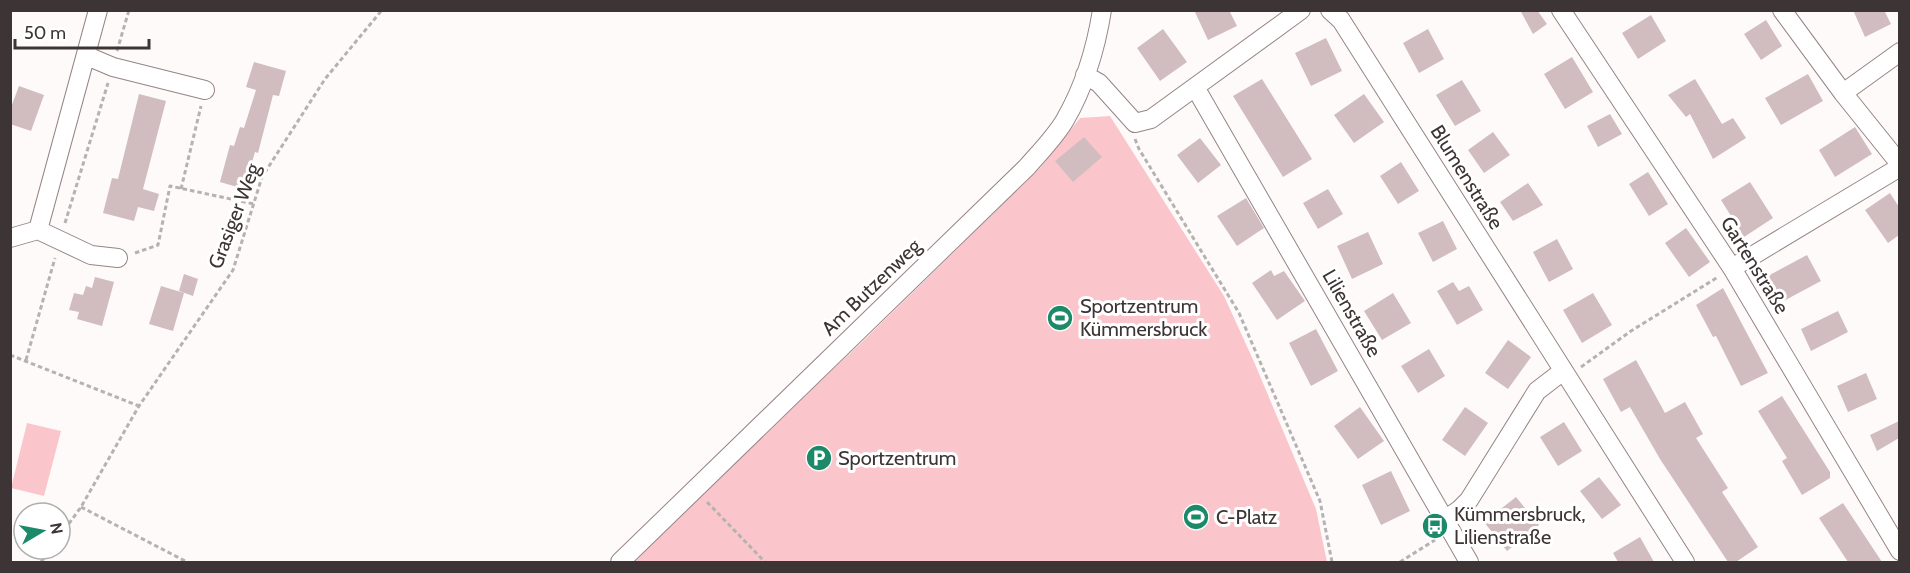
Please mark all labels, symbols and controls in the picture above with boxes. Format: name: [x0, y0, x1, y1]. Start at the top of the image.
scale bar: [15, 12, 148, 50]
text: 50 m: [24, 22, 66, 44]
street label: Blumenstraße: [1425, 120, 1509, 234]
street label: Grasiger Weg: [203, 159, 265, 272]
street label: Gartenstraße: [1716, 212, 1794, 318]
street label: Am Butzenweg: [816, 233, 926, 340]
street label: Lilienstraße: [1317, 265, 1387, 361]
place label: Sportzentrum Kümmersbruck: [1080, 294, 1207, 341]
sports icon: Sportzentrum Kümmersbruck: [1045, 303, 1075, 333]
parking icon: Sportzentrum: [804, 443, 834, 473]
place label: Sportzentrum: [838, 446, 956, 470]
north arrow: [12, 501, 72, 561]
sports icon: C-Platz: [1181, 502, 1211, 532]
place label: Kümmersbruck, Lilienstraße: [1454, 502, 1586, 549]
place label: C-Platz: [1216, 505, 1277, 529]
bus stop icon: Kümmersbruck, Lilienstraße: [1420, 511, 1450, 541]
text: N: [46, 521, 67, 536]

